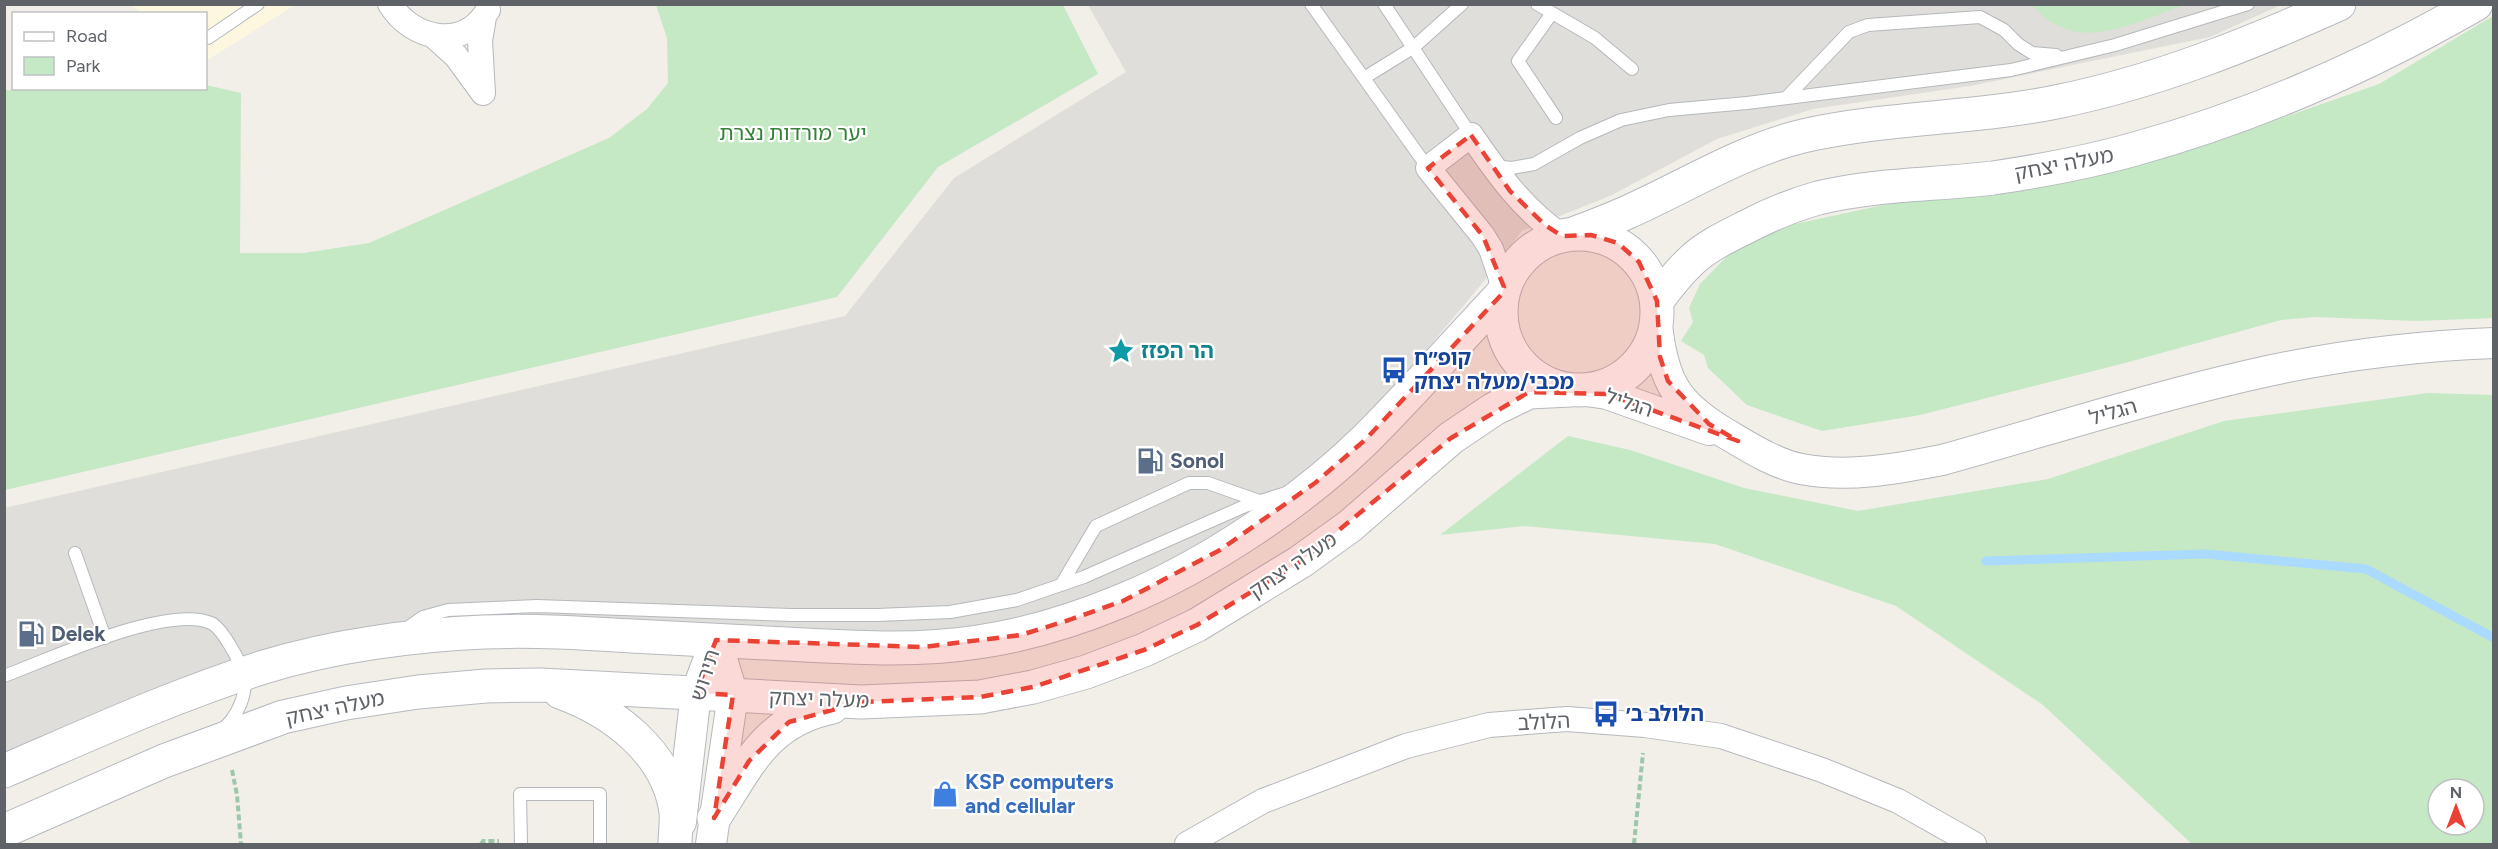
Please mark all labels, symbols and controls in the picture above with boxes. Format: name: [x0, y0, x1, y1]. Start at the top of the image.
legend: [12, 12, 207, 90]
text: Road: [66, 25, 107, 47]
text: Park: [66, 55, 101, 77]
park label: יער מורדות נצרת: [719, 120, 867, 145]
street label: מעלה יצחק: [2012, 142, 2116, 185]
place icon: הר הפזז: [1106, 336, 1136, 366]
place label: הר הפזז: [1141, 338, 1214, 363]
place label: קופ״ח מכבי/מעלה יצחק: [1414, 345, 1574, 394]
bus stop icon: קופ״ח מכבי/מעלה יצחק: [1379, 355, 1409, 385]
street label: הגליל: [1602, 383, 1656, 422]
street label: הגליל: [2086, 393, 2140, 430]
fuel station icon: Sonol: [1135, 446, 1165, 476]
place label: Sonol: [1170, 448, 1224, 473]
street label: מעלה יצחק: [1244, 526, 1342, 603]
fuel station icon: Delek: [16, 619, 46, 649]
place label: Delek: [51, 621, 106, 646]
street label: תירוש: [685, 646, 725, 704]
street label: מעלה יצחק: [768, 684, 870, 713]
street label: מעלה יצחק: [283, 685, 387, 730]
bus stop icon: הלולב ב׳: [1591, 699, 1621, 729]
place label: הלולב ב׳: [1626, 701, 1704, 726]
street label: הלולב: [1517, 708, 1571, 735]
place label: KSP computers and cellular: [965, 769, 1114, 818]
north arrow: [2426, 777, 2486, 837]
shop icon: KSP computers and cellular: [930, 779, 960, 809]
text: N: [2450, 783, 2462, 802]

